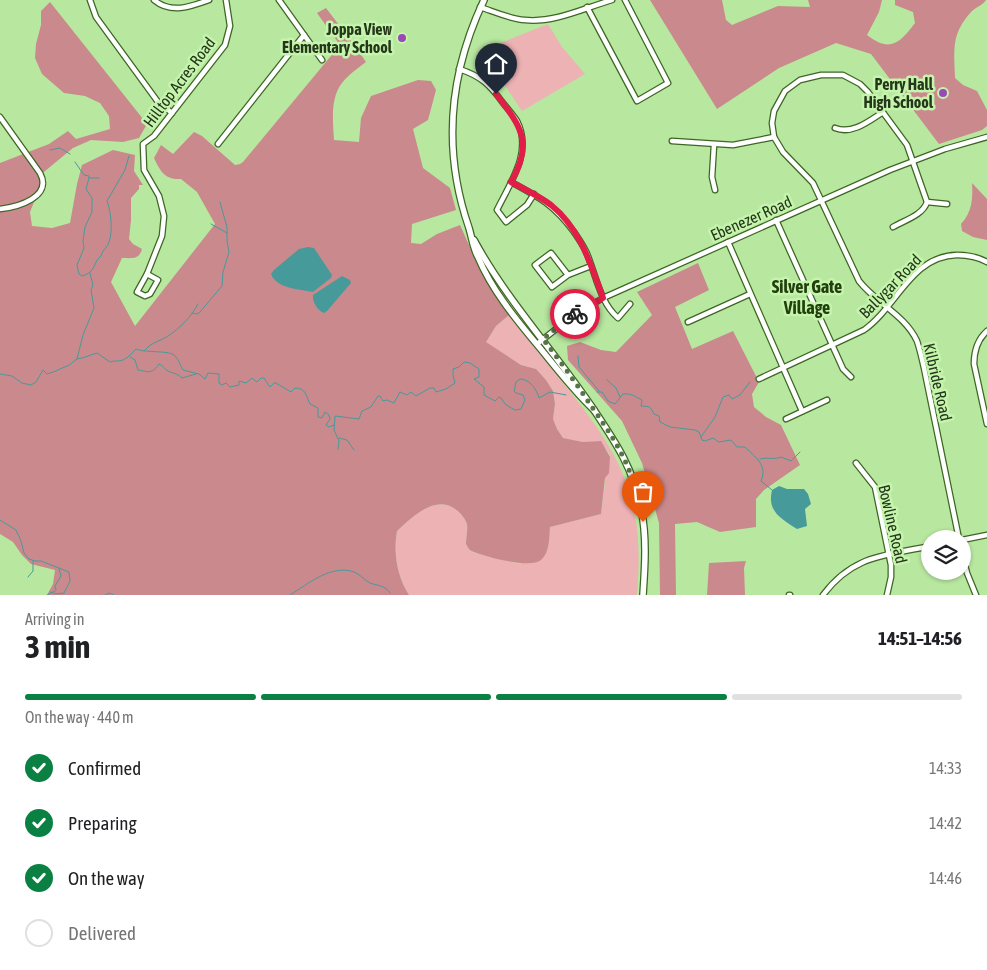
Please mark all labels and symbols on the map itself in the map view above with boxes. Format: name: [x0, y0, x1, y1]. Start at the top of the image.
place label: Joppa View Elementary School: [282, 20, 393, 56]
marker: Joppa View Elementary School: [396, 32, 408, 44]
street label: Hilltop Acres Road: [140, 34, 219, 131]
pin: [475, 43, 517, 94]
place label: Perry Hall High School: [864, 75, 934, 111]
marker: Perry Hall High School: [937, 87, 949, 99]
street label: Ebenezer Road: [708, 192, 794, 244]
street label: Ballygar Road: [855, 250, 925, 322]
district label: Silver Gate Village: [772, 276, 842, 318]
courier: [550, 289, 600, 339]
street label: Kilbride Road: [920, 341, 956, 423]
pin: [622, 471, 664, 522]
street label: Bowline Road: [875, 483, 911, 565]

